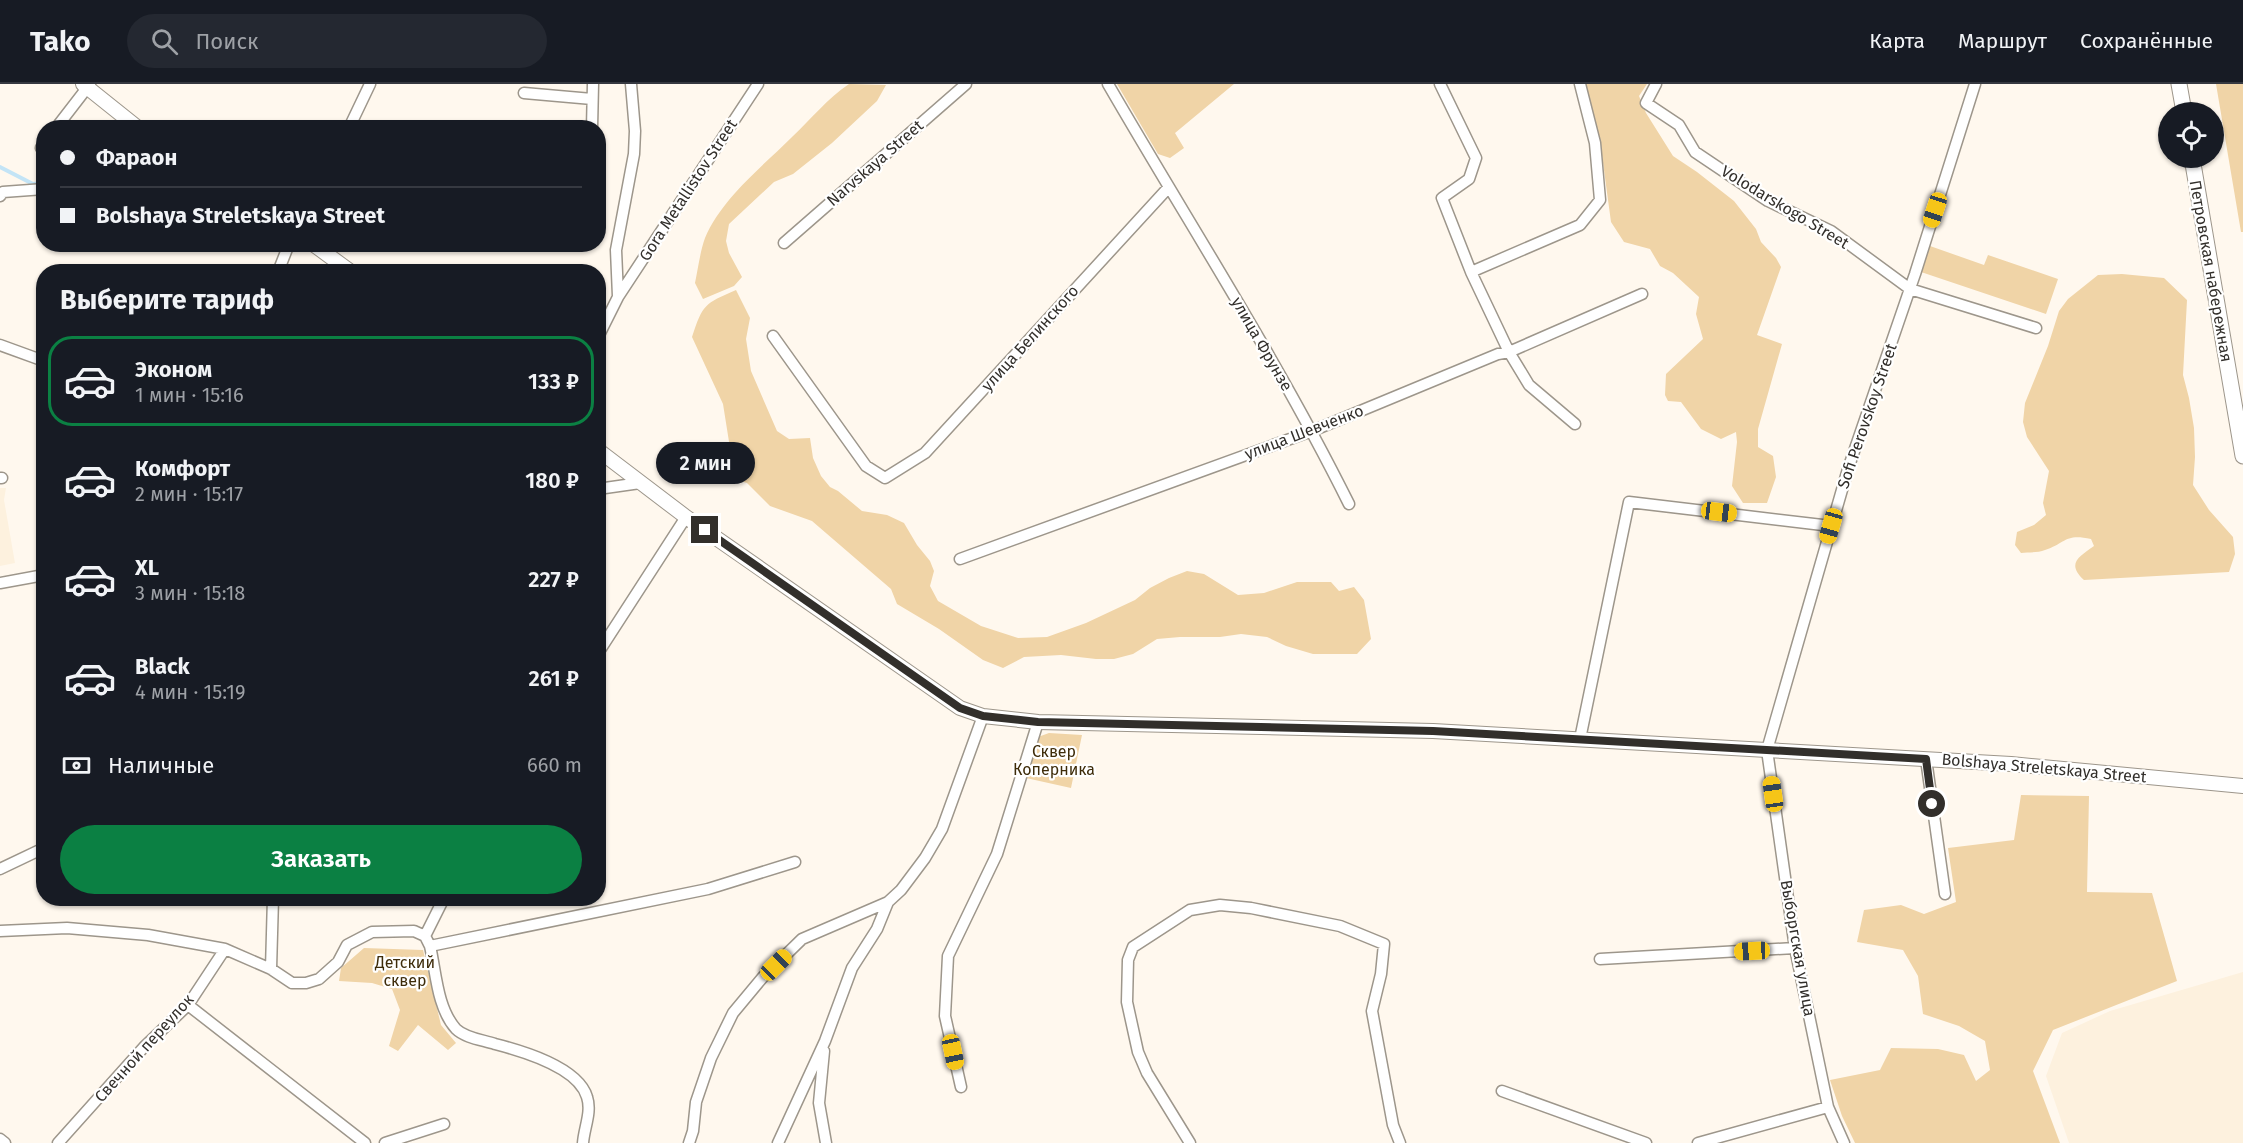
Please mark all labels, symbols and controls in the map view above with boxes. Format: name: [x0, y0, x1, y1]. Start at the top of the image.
search box: [127, 14, 547, 68]
text: Tako: [30, 25, 91, 58]
icon: search: [148, 25, 181, 58]
text: Поиск: [196, 28, 258, 55]
text: Карта: [1869, 28, 1925, 54]
text: Маршрут: [1958, 28, 2047, 54]
text: Сохранённые: [2080, 28, 2213, 54]
map controls: [2158, 102, 2224, 168]
button: locate: [2158, 102, 2224, 168]
street label: Gora Metallistov Street: [635, 115, 741, 264]
street label: Narvskaya Street: [823, 116, 927, 210]
text: Фараон: [96, 144, 177, 171]
street label: Volodarskogo Street: [1718, 161, 1853, 253]
street label: Петровская набережная: [2186, 179, 2236, 363]
car: [1921, 190, 1949, 230]
text: Bolshaya Streletskaya Street: [96, 202, 385, 229]
street label: улица Белинского: [977, 281, 1083, 395]
text: Выберите тариф: [60, 284, 274, 316]
street label: улица Фрунзе: [1227, 294, 1297, 394]
street label: Sofi Perovskoy Street: [1833, 341, 1901, 491]
icon: car: [63, 354, 117, 408]
text: Эконом: [135, 356, 212, 383]
text: 133 ₽: [528, 368, 579, 395]
text: 1 мин · 15:16: [135, 383, 244, 407]
street label: улица Шевченко: [1242, 401, 1366, 463]
callout: 2 мин: [656, 443, 754, 485]
text: 2 мин: [679, 451, 732, 475]
icon: car: [63, 453, 117, 507]
text: Комфорт: [135, 455, 230, 482]
text: 180 ₽: [525, 467, 579, 494]
text: 2 мин · 15:17: [135, 482, 243, 506]
car: [1700, 501, 1738, 523]
car: [1817, 506, 1845, 546]
route end: [691, 516, 718, 543]
icon: car: [63, 552, 117, 606]
text: XL: [135, 554, 159, 581]
text: 227 ₽: [528, 566, 579, 593]
text: 3 мин · 15:18: [135, 581, 245, 605]
icon: car: [63, 651, 117, 705]
text: Black: [135, 653, 190, 680]
text: 261 ₽: [528, 665, 579, 692]
text: 4 мин · 15:19: [135, 680, 245, 704]
park label: Сквер Коперника: [1013, 742, 1095, 779]
icon: cash: [60, 749, 93, 782]
street label: Bolshaya Streletskaya Street: [1941, 750, 2147, 786]
text: Наличные: [108, 752, 214, 779]
text: 660 m: [527, 753, 582, 777]
car: [1762, 775, 1784, 813]
route start: [1918, 790, 1945, 817]
button: Заказать: [60, 825, 582, 894]
street label: Выборгская улица: [1777, 878, 1819, 1018]
car: [1734, 941, 1770, 961]
car: [757, 946, 795, 984]
park label: Детский сквер: [374, 953, 435, 990]
street label: Свечной переулок: [91, 990, 198, 1106]
car: [940, 1033, 966, 1071]

